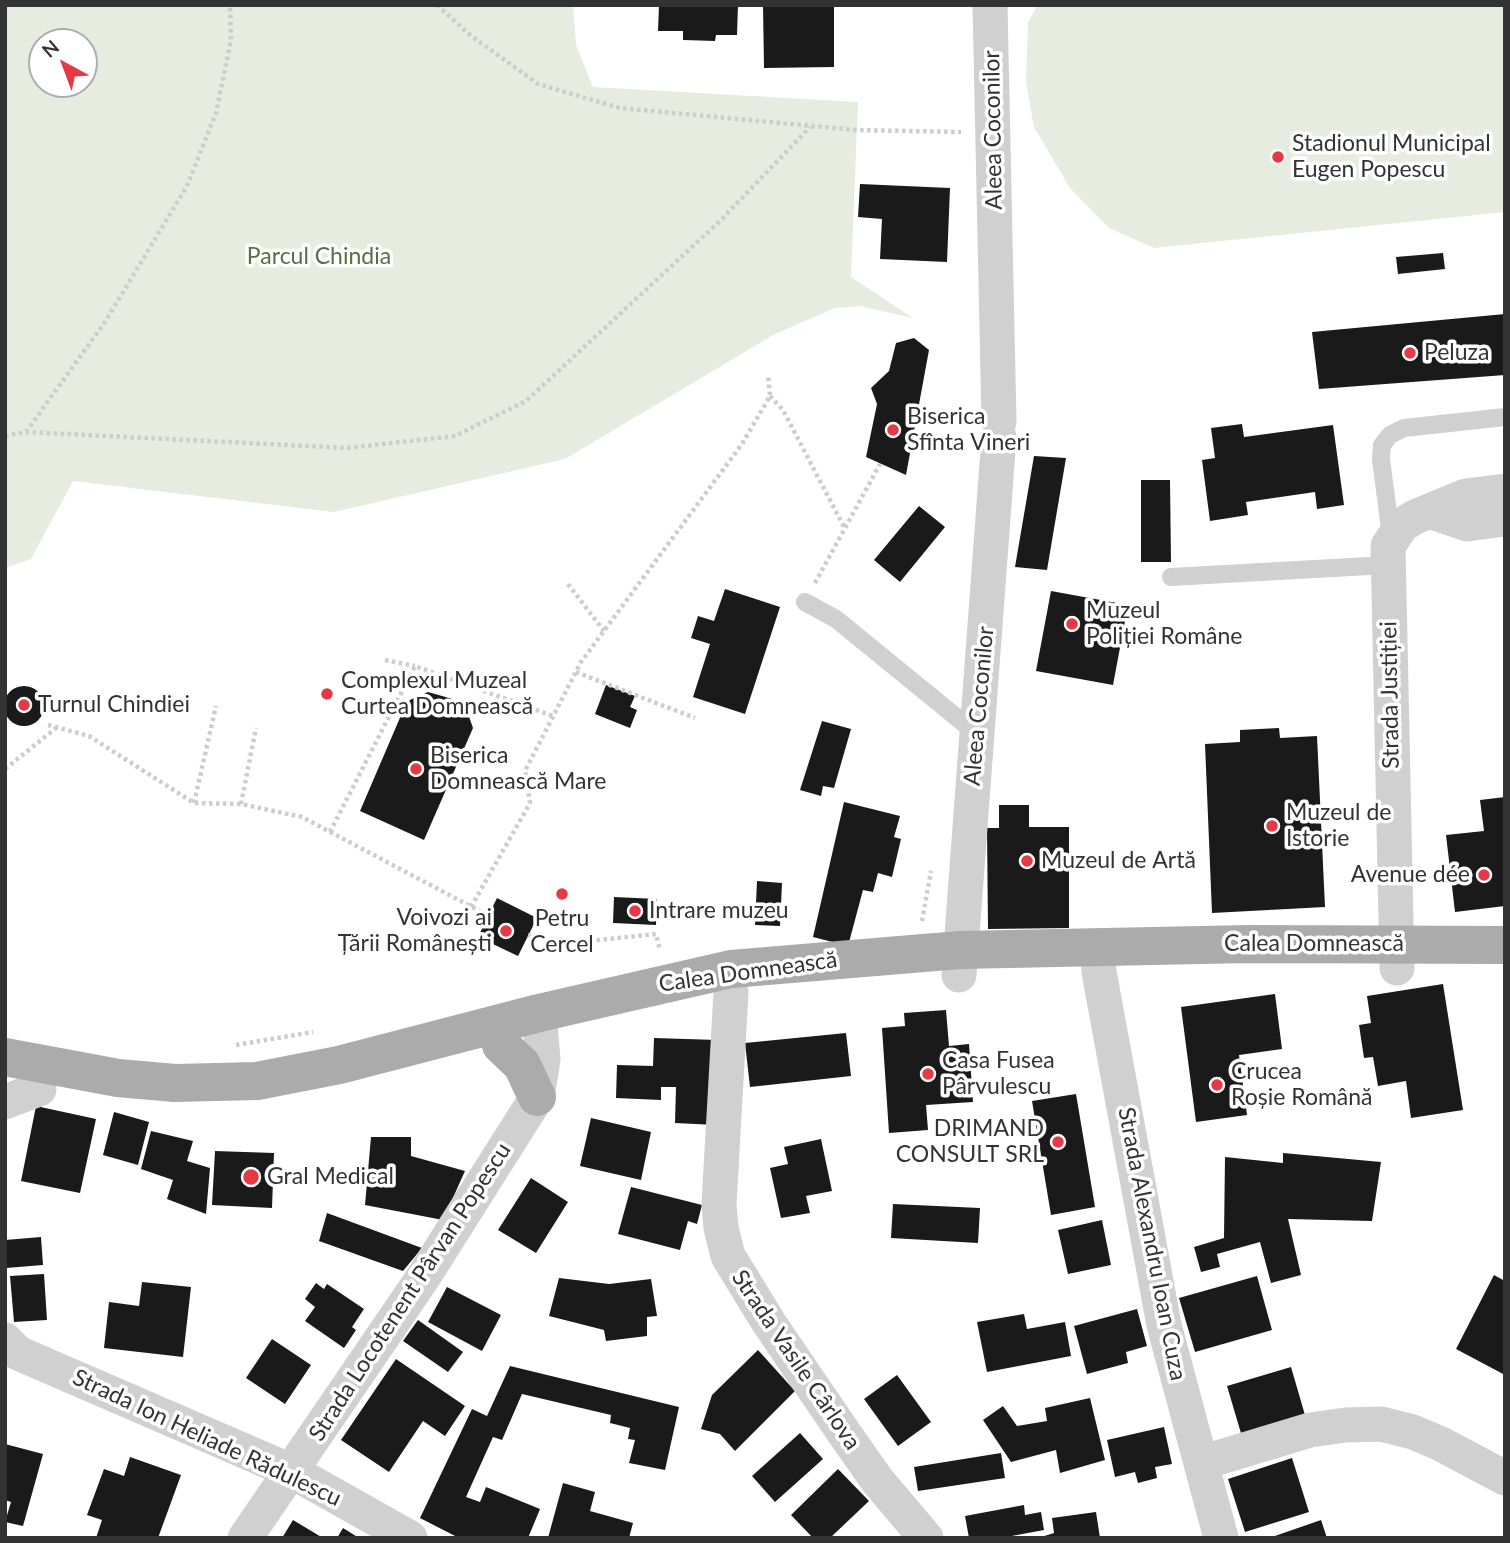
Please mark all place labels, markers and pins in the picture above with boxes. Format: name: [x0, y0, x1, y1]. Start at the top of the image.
place label: Stadionul Municipal Eugen Popescu: [1292, 130, 1491, 184]
marker: Stadionul Municipal Eugen Popescu: [1270, 149, 1286, 165]
place label: Peluza: [1424, 339, 1489, 367]
marker: Peluza: [1402, 345, 1418, 361]
place label: Biserica Sfînta Vineri: [907, 403, 1030, 457]
marker: Biserica Sfînta Vineri: [885, 422, 901, 438]
place label: Muzeul Poliției Române: [1086, 597, 1243, 651]
marker: Muzeul Poliției Române: [1064, 616, 1080, 632]
place label: Complexul Muzeal Curtea Domnească: [341, 667, 533, 721]
marker: Complexul Muzeal Curtea Domnească: [319, 686, 335, 702]
place label: Turnul Chindiei: [38, 691, 190, 719]
marker: Turnul Chindiei: [16, 697, 32, 713]
place label: Biserica Domnească Mare: [430, 742, 606, 796]
marker: Biserica Domnească Mare: [408, 761, 424, 777]
place label: Muzeul de Istorie: [1286, 799, 1391, 853]
marker: Muzeul de Istorie: [1264, 818, 1280, 834]
place label: Muzeul de Artă: [1041, 847, 1196, 875]
marker: Muzeul de Artă: [1019, 853, 1035, 869]
place label: Avenue dée: [1351, 861, 1470, 889]
marker: Avenue dée: [1476, 867, 1492, 883]
marker: Petru Cercel: [554, 886, 570, 902]
place label: Intrare muzeu: [649, 897, 789, 925]
marker: Intrare muzeu: [627, 903, 643, 919]
place label: Voivozi ai Țării Românești: [338, 904, 492, 958]
place label: Petru Cercel: [530, 905, 594, 959]
marker: Voivozi ai Țării Românești: [498, 923, 514, 939]
place label: Casa Fusea Pârvulescu: [942, 1047, 1055, 1101]
place label: Crucea Roșie Română: [1231, 1058, 1373, 1112]
marker: Casa Fusea Pârvulescu: [920, 1066, 936, 1082]
marker: Crucea Roșie Română: [1209, 1077, 1225, 1093]
place label: DRIMAND CONSULT SRL: [896, 1115, 1044, 1169]
marker: DRIMAND CONSULT SRL: [1050, 1134, 1066, 1150]
place label: Gral Medical: [267, 1163, 394, 1191]
marker: Gral Medical: [241, 1167, 261, 1187]

